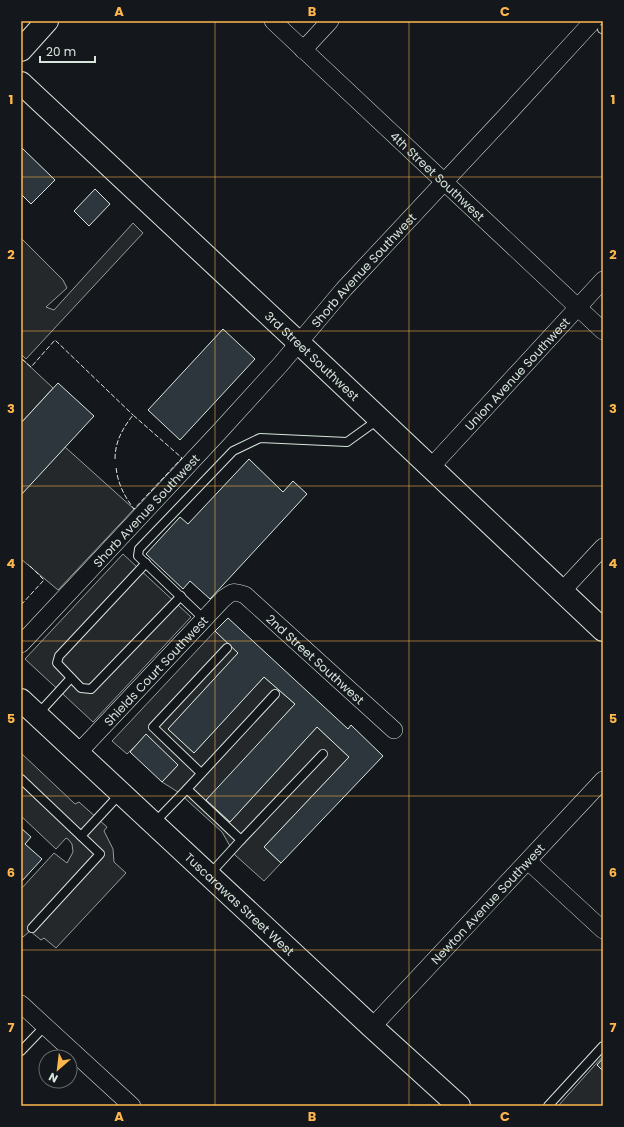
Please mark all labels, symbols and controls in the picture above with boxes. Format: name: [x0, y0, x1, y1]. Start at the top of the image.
text: A: [114, 2, 124, 21]
text: B: [308, 2, 317, 21]
text: C: [500, 2, 510, 21]
scale bar: [40, 38, 95, 64]
text: 20 m: [46, 43, 76, 60]
text: 1: [9, 90, 13, 109]
text: 1: [611, 90, 615, 109]
street label: 4th Street Southwest: [387, 127, 489, 224]
street label: Shorb Avenue Southwest: [307, 209, 420, 331]
text: 2: [7, 245, 15, 264]
text: 2: [609, 245, 617, 264]
street label: 3rd Street Southwest: [261, 307, 363, 404]
street label: Union Avenue Southwest: [461, 313, 573, 434]
text: 3: [7, 399, 15, 418]
text: 3: [609, 399, 617, 418]
street label: Shorb Avenue Southwest: [89, 450, 203, 571]
text: 4: [7, 554, 16, 573]
text: 4: [609, 554, 618, 573]
street label: 2nd Street Southwest: [263, 610, 368, 708]
street label: Shields Court Southwest: [100, 612, 211, 729]
text: 5: [7, 709, 15, 728]
text: 5: [609, 709, 617, 728]
street label: Newton Avenue Southwest: [427, 840, 548, 968]
street label: Tuscarawas Street West: [181, 848, 298, 959]
text: 6: [7, 863, 15, 882]
text: 6: [609, 863, 617, 882]
text: 7: [8, 1018, 15, 1037]
text: 7: [610, 1018, 617, 1037]
north arrow: [38, 1049, 78, 1089]
text: N: [46, 1069, 61, 1087]
text: A: [114, 1107, 124, 1126]
text: B: [308, 1107, 317, 1126]
text: C: [500, 1107, 510, 1126]

